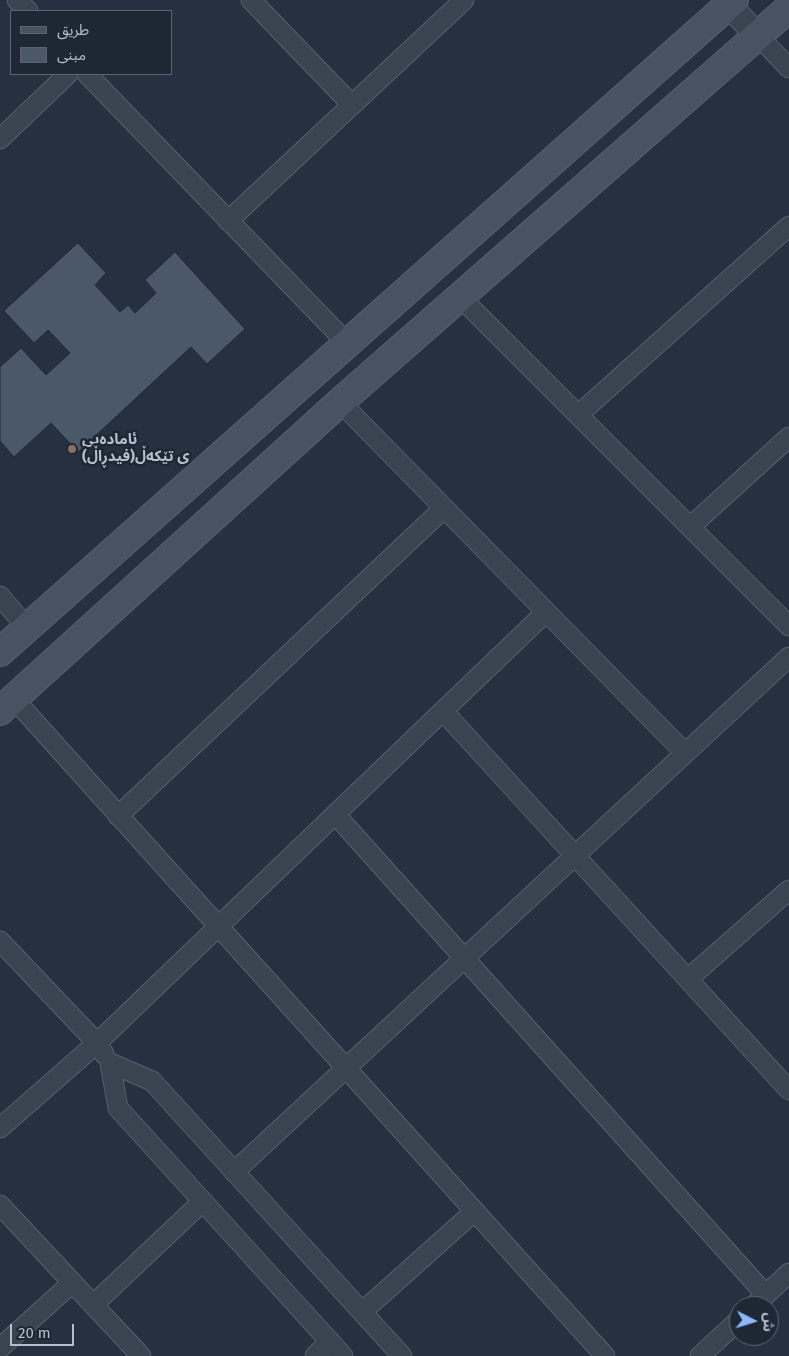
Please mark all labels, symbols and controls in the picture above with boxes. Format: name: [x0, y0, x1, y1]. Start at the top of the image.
legend: [10, 10, 172, 75]
text: طريق: [57, 21, 89, 39]
text: مبنى: [57, 46, 86, 64]
place label: ئامادەیی (فیدڕاڵ)ی تێکەڵ: [82, 431, 189, 466]
marker: ئامادەیی (فیدڕاڵ)ی تێکەڵ: [66, 443, 78, 455]
north arrow: [729, 1296, 779, 1346]
text: ش: [759, 1312, 778, 1333]
scale bar: [12, 1314, 76, 1346]
text: 20 m: [18, 1324, 51, 1342]

